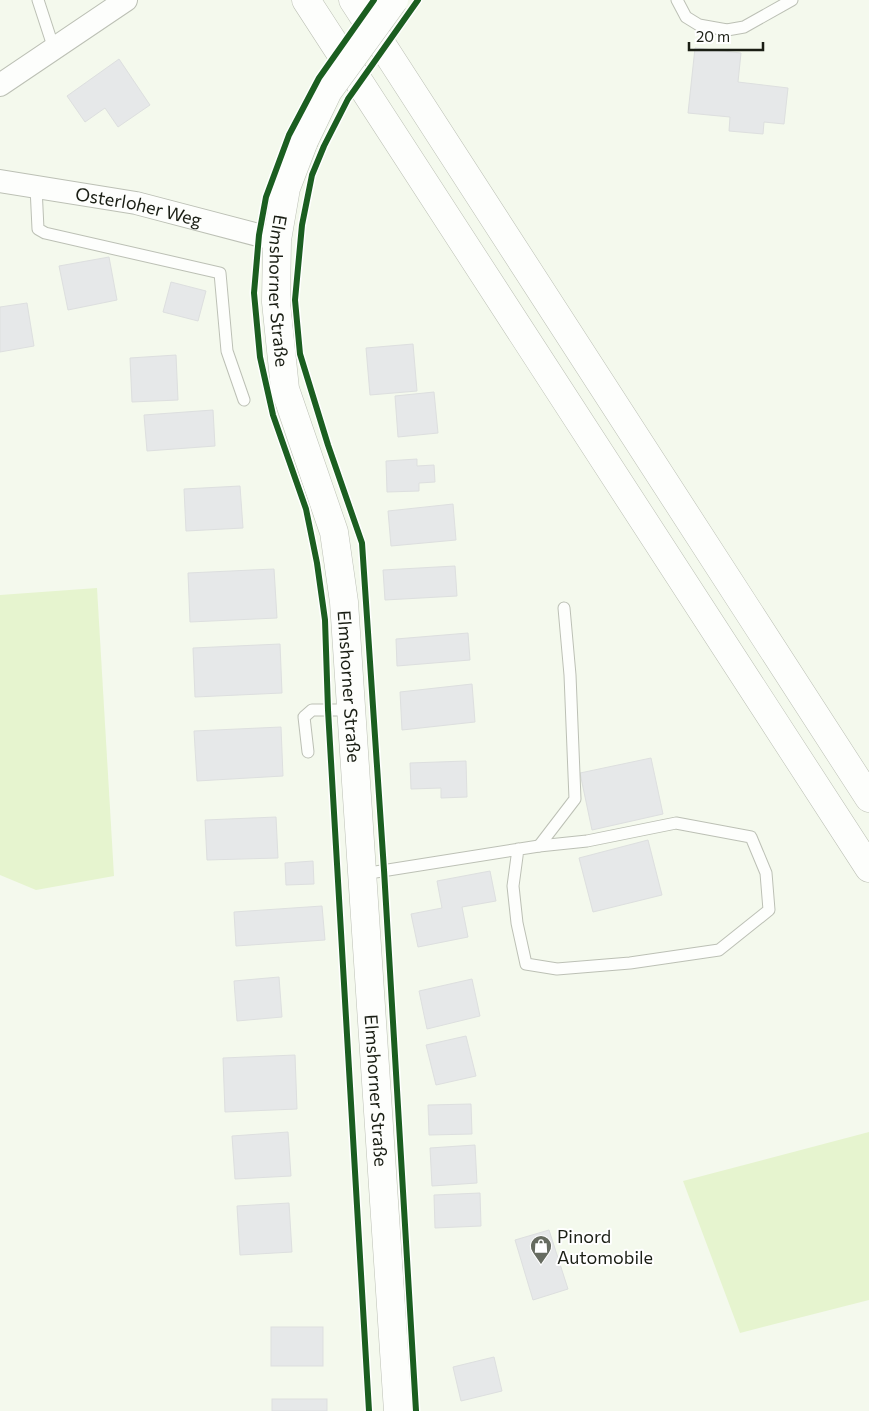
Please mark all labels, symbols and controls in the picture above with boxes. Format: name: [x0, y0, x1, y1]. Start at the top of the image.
scale bar: [689, 20, 763, 52]
text: 20 m: [696, 27, 730, 45]
street label: Osterloher Weg: [74, 182, 205, 231]
street label: Elmshorner Straße: [265, 213, 294, 368]
street label: Elmshorner Straße: [334, 609, 366, 763]
street label: Elmshorner Straße: [361, 1014, 393, 1167]
place label: Pinord Automobile: [557, 1225, 653, 1268]
shop icon: Pinord Automobile: [529, 1234, 553, 1265]

